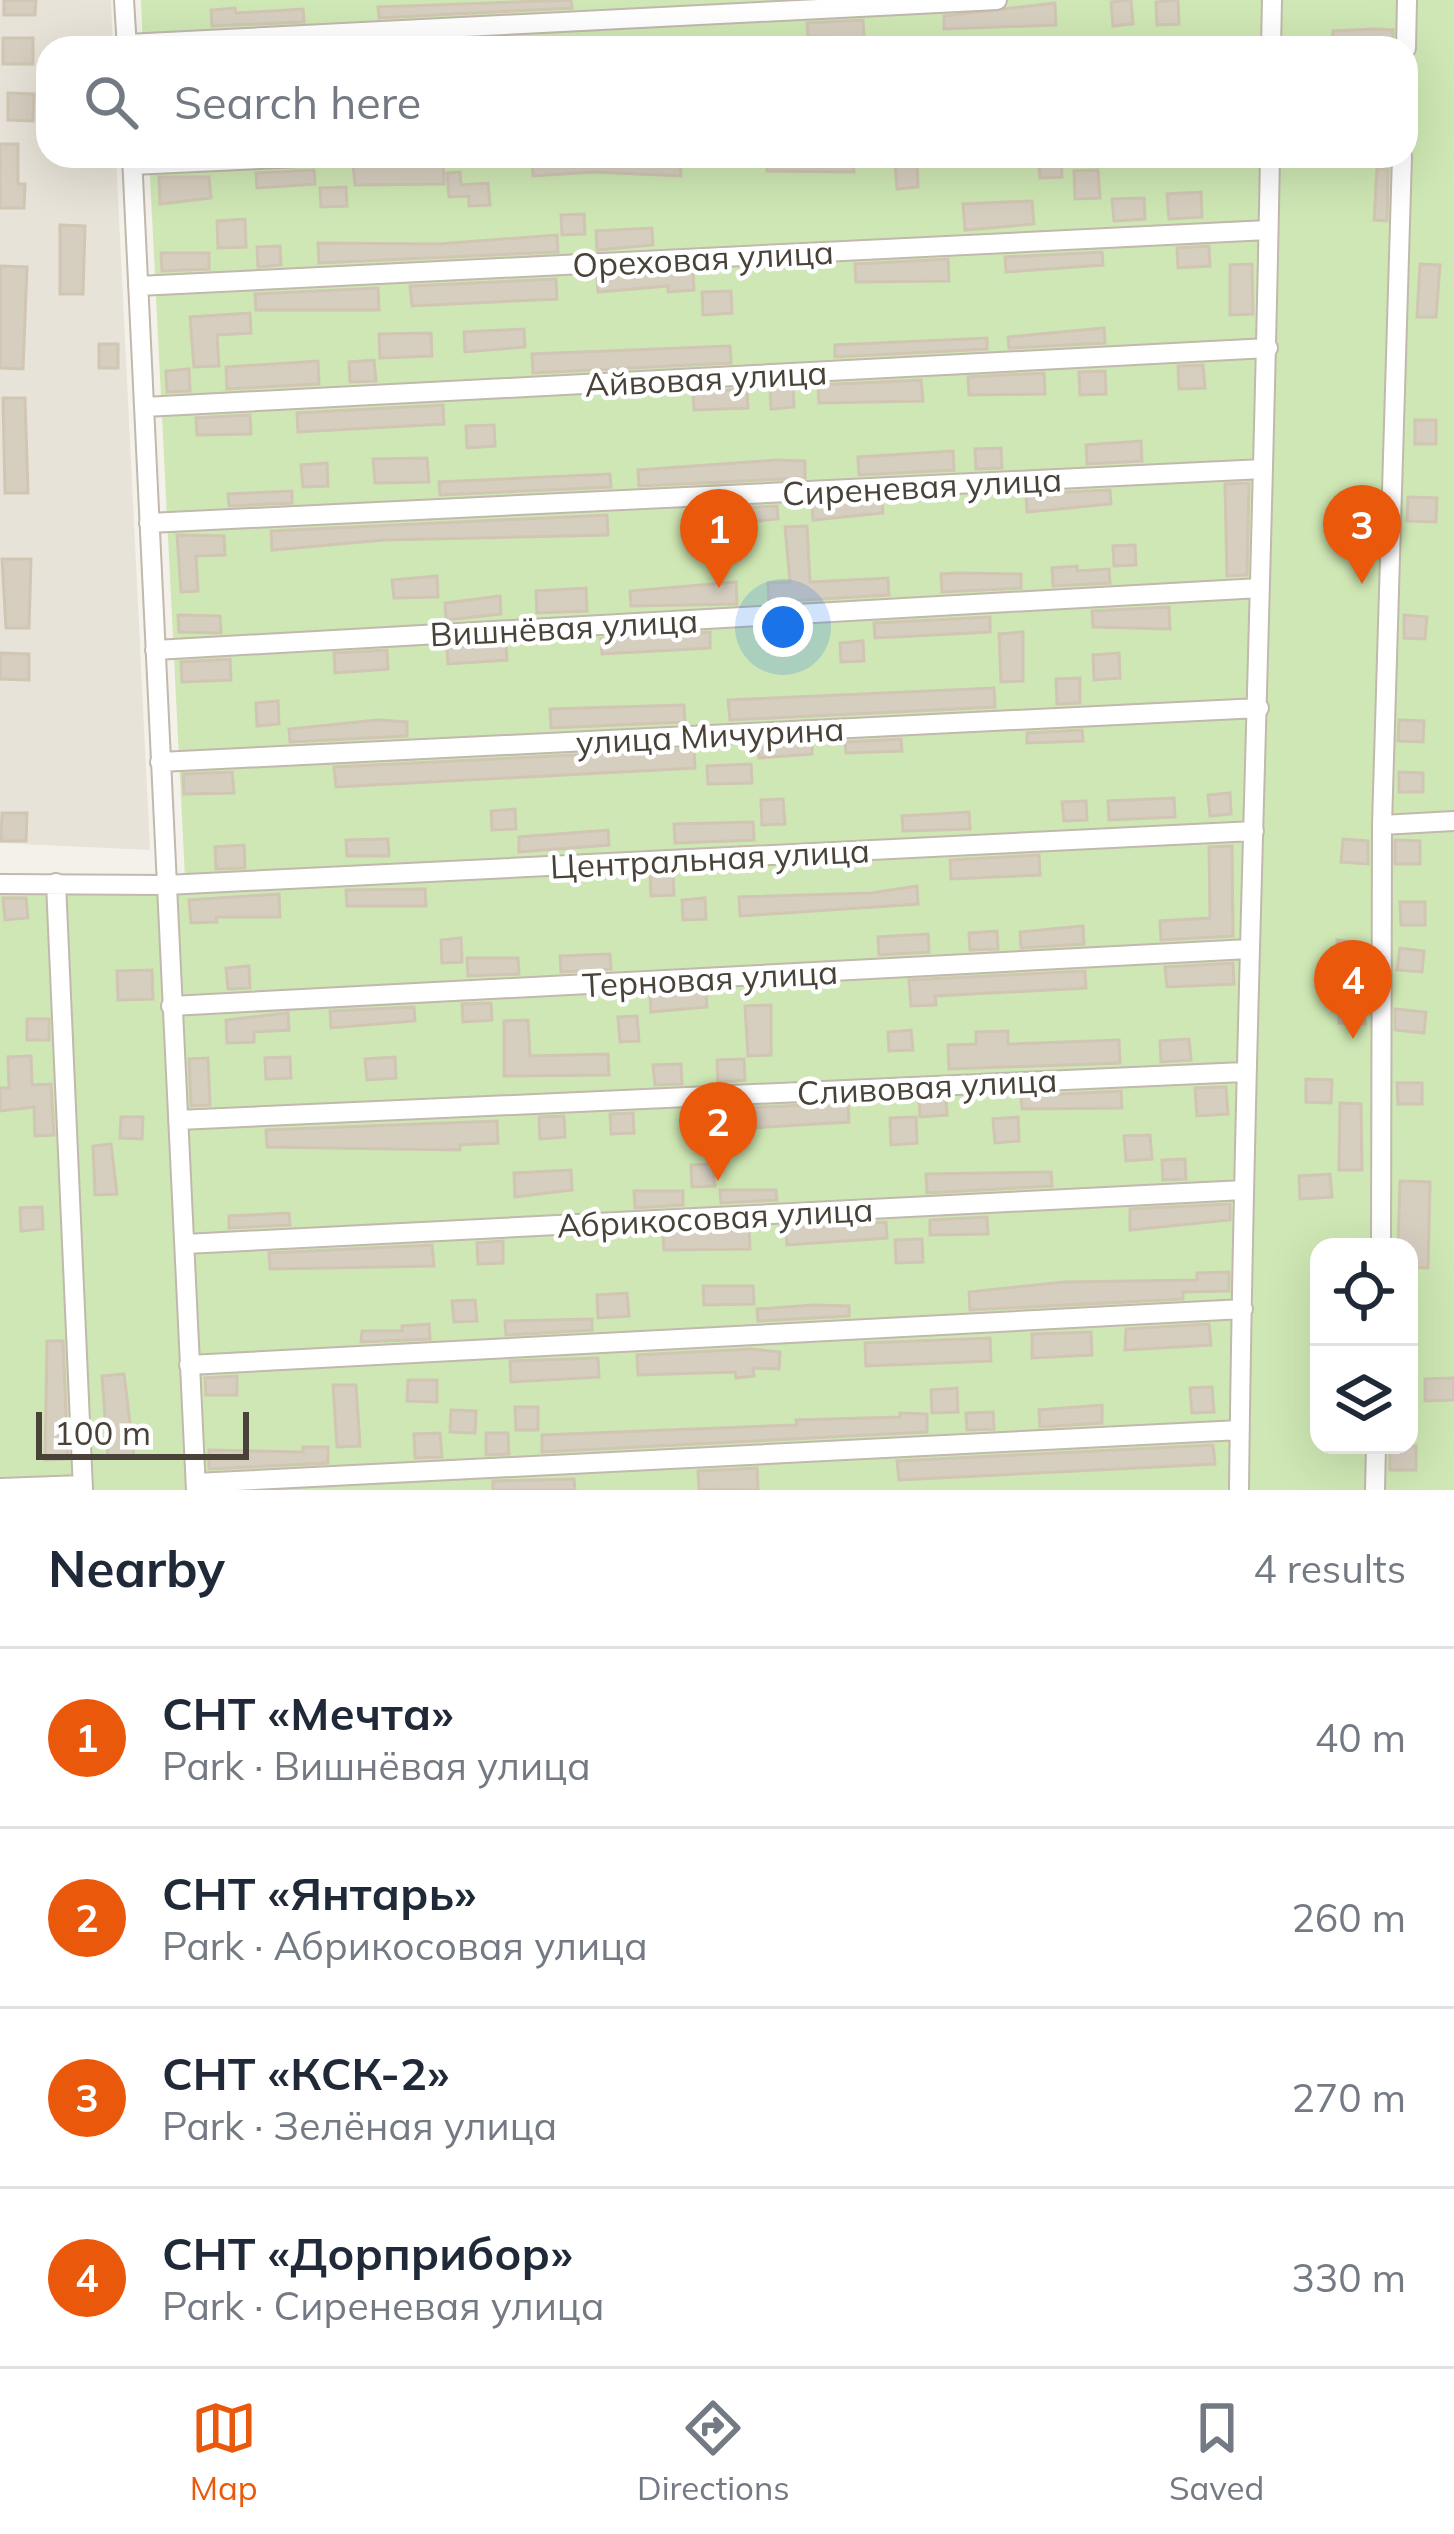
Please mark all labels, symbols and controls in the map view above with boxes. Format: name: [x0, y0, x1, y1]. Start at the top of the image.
search box: [36, 36, 1418, 168]
icon: search: [78, 69, 144, 135]
text: Search here: [174, 74, 421, 130]
street label: Ореховая улица: [571, 231, 835, 285]
street label: Айвовая улица: [584, 351, 828, 405]
street label: Сиреневая улица: [781, 458, 1063, 514]
pin: 3: [1323, 485, 1401, 584]
pin: 1: [680, 489, 758, 588]
your location: [753, 597, 813, 657]
street label: Вишнёвая улица: [429, 600, 699, 654]
street label: улица Мичурина: [575, 707, 845, 763]
street label: Центральная улица: [549, 829, 871, 887]
pin: 4: [1314, 940, 1392, 1039]
street label: Терновая улица: [581, 951, 839, 1005]
street label: Сливовая улица: [796, 1059, 1058, 1113]
pin: 2: [679, 1082, 757, 1181]
street label: Абрикосовая улица: [556, 1188, 874, 1246]
map controls: [1310, 1238, 1418, 1454]
button: locate: [1310, 1238, 1418, 1346]
button: layers: [1310, 1346, 1418, 1454]
scale bar: [36, 1406, 249, 1459]
text: 100 m: [54, 1412, 151, 1453]
text: Nearby: [48, 1536, 225, 1600]
text: 4 results: [1253, 1544, 1406, 1593]
text: СНТ «Мечта»: [162, 1685, 454, 1741]
text: 1: [75, 1713, 99, 1762]
text: 40 m: [1315, 1713, 1406, 1762]
text: Park · Вишнёвая улица: [162, 1741, 591, 1790]
text: СНТ «Янтарь»: [162, 1865, 476, 1921]
text: 2: [75, 1893, 99, 1942]
text: 260 m: [1291, 1893, 1406, 1942]
text: Park · Абрикосовая улица: [162, 1921, 648, 1970]
text: СНТ «КСК-2»: [162, 2045, 449, 2101]
text: 3: [75, 2073, 99, 2122]
text: 270 m: [1291, 2073, 1406, 2122]
text: Park · Зелёная улица: [162, 2101, 557, 2150]
text: СНТ «Дорприбор»: [162, 2225, 573, 2281]
text: 4: [75, 2253, 99, 2302]
text: 330 m: [1291, 2253, 1406, 2302]
text: Park · Сиреневая улица: [162, 2281, 604, 2330]
tab: Map: [190, 2395, 258, 2508]
tab: Directions: [637, 2395, 790, 2508]
tab: Saved: [1169, 2395, 1264, 2508]

